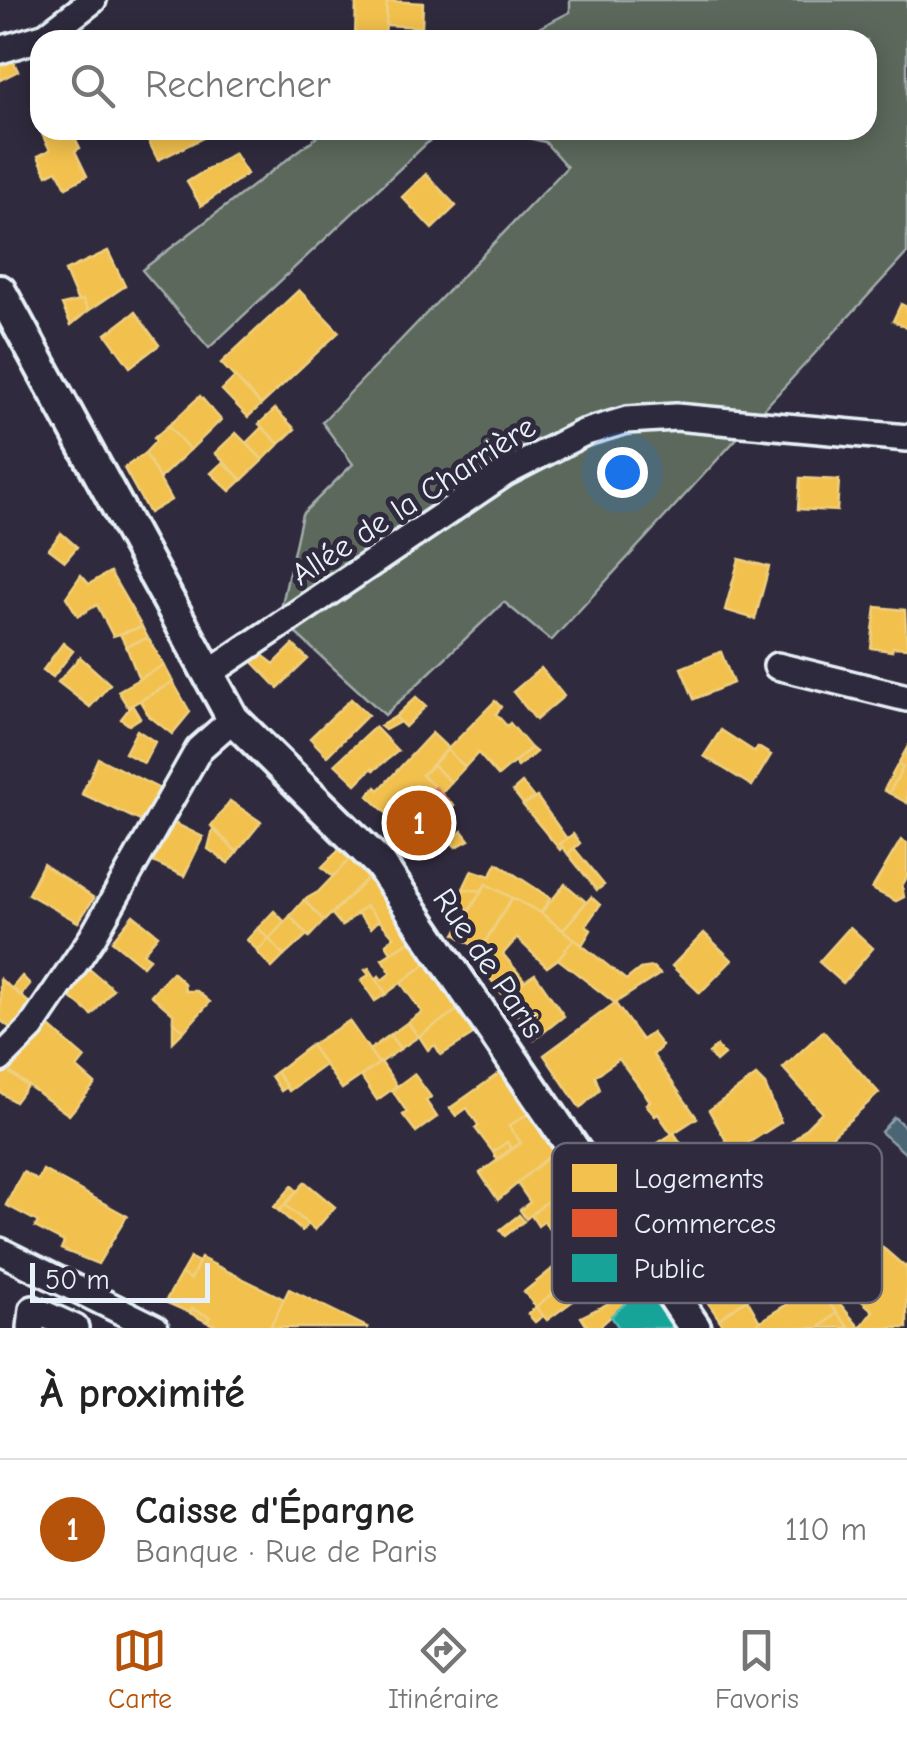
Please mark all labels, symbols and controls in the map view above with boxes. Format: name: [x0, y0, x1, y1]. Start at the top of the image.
search box: [30, 30, 877, 140]
icon: search: [65, 58, 120, 113]
text: Rechercher: [145, 63, 331, 107]
street label: Allée de la Charrière: [284, 408, 542, 593]
your location: [597, 447, 648, 498]
pin: 1: [386, 786, 452, 860]
street label: Rue de Paris: [425, 882, 552, 1045]
legend: [552, 1143, 882, 1303]
text: Logements: [634, 1163, 764, 1195]
text: Commerces: [634, 1208, 776, 1240]
text: Public: [634, 1253, 705, 1285]
scale bar: [30, 1258, 210, 1302]
text: 50 m: [45, 1264, 110, 1296]
text: À proximité: [40, 1369, 245, 1418]
text: Caisse d'Épargne: [135, 1489, 414, 1533]
text: 1: [66, 1511, 79, 1548]
text: 110 m: [785, 1511, 867, 1548]
text: Banque · Rue de Paris: [135, 1533, 437, 1570]
tab: Carte: [108, 1623, 172, 1715]
tab: Itinéraire: [388, 1623, 499, 1715]
tab: Favoris: [715, 1623, 799, 1715]

